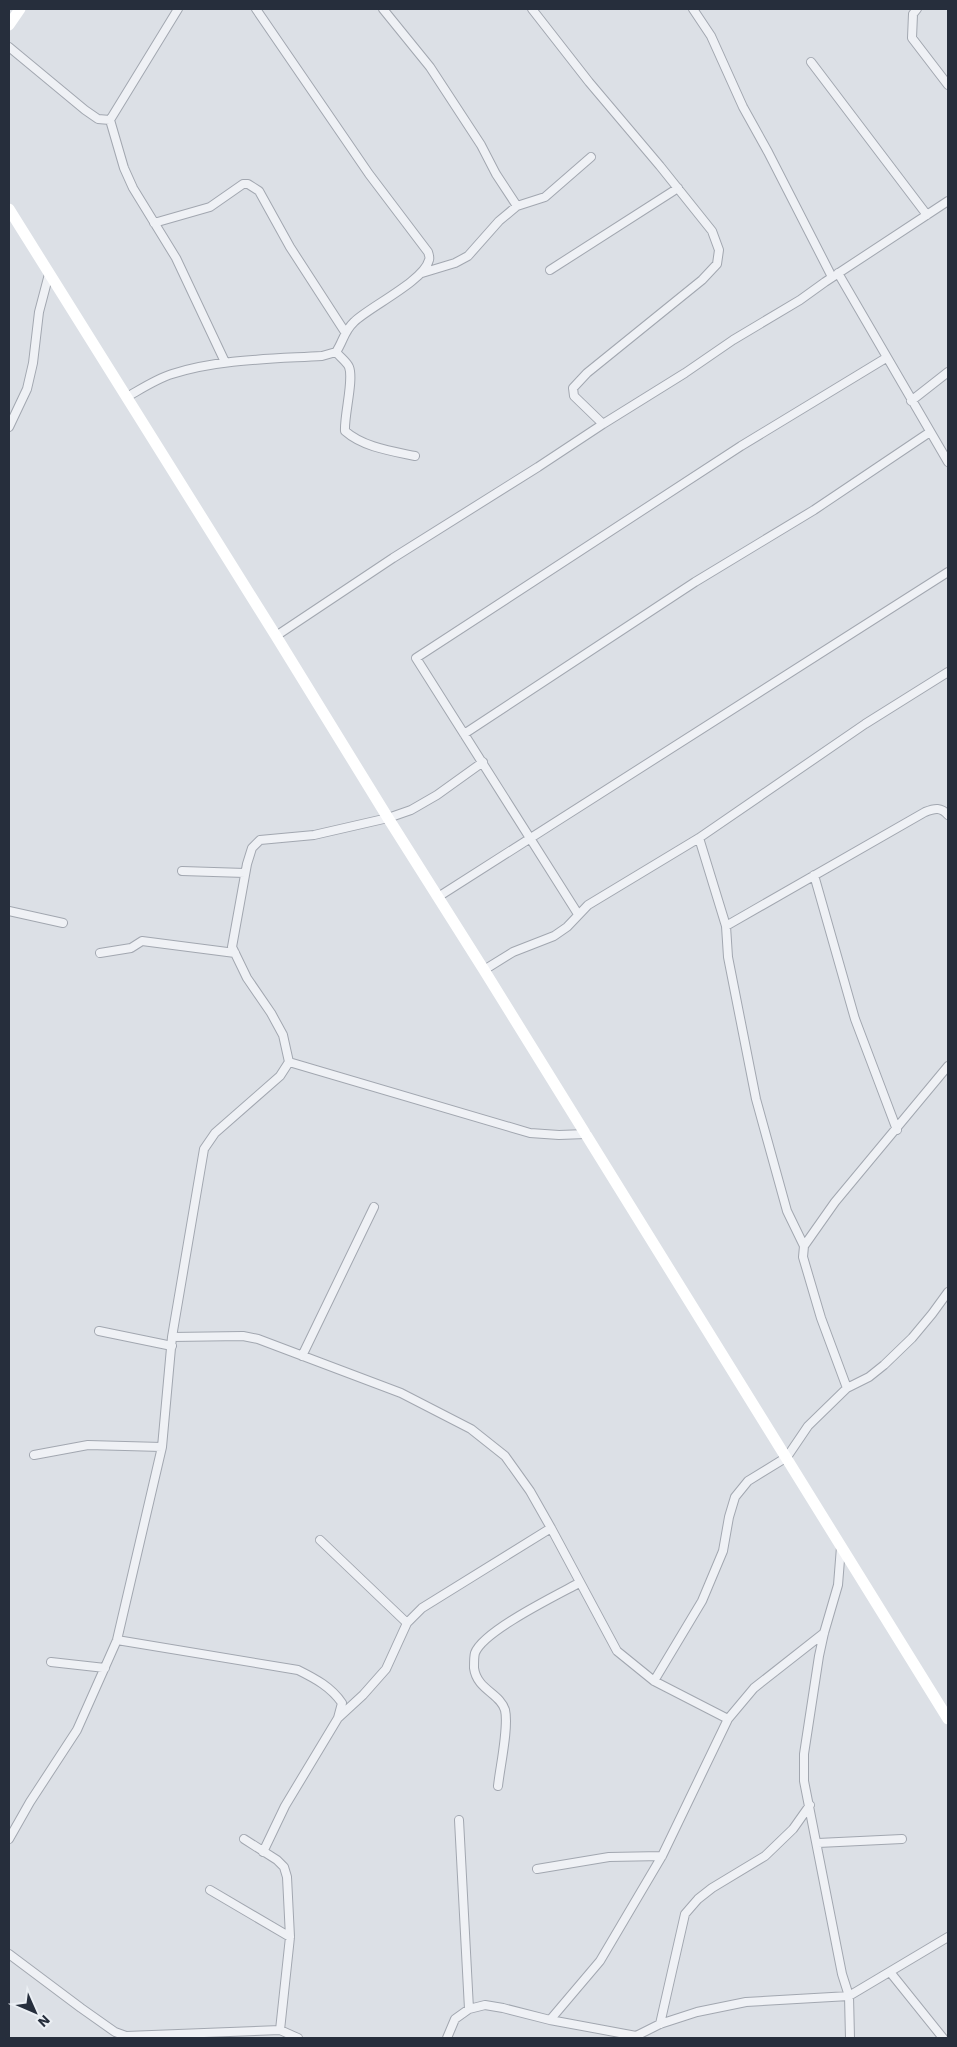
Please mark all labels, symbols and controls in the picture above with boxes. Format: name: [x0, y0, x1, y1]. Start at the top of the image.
north arrow: [10, 1987, 60, 2037]
text: N: [35, 2012, 54, 2031]

